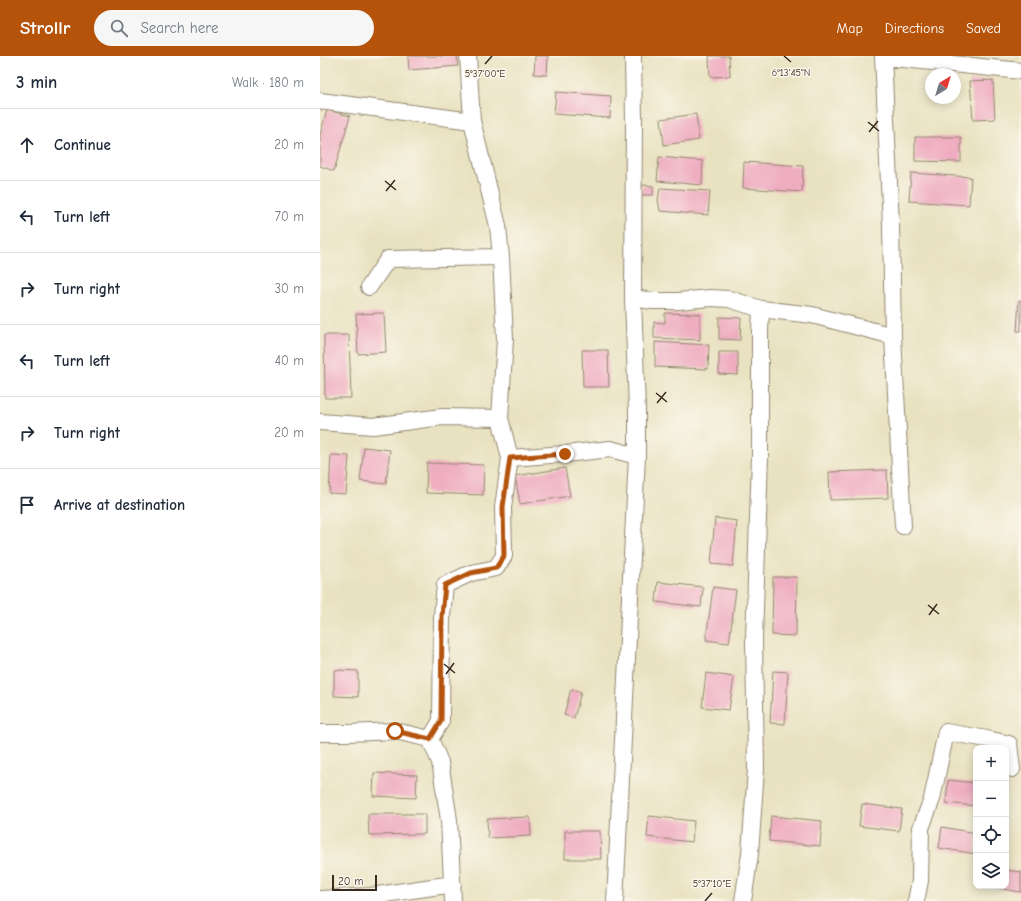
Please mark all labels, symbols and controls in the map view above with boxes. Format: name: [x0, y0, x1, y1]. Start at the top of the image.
search box: [94, 10, 374, 46]
text: Strollr: [20, 17, 70, 39]
icon: search: [108, 17, 130, 39]
text: Search here: [140, 19, 219, 37]
text: Map: [836, 20, 863, 37]
text: Directions: [885, 20, 944, 37]
text: Saved: [966, 20, 1001, 37]
text: 6°13'45"N: [772, 67, 810, 79]
text: 5°37'00"E: [465, 68, 505, 80]
north arrow: [925, 68, 961, 104]
text: 3 min: [16, 73, 57, 92]
text: Walk · 180 m: [232, 75, 304, 90]
icon: ahead: [16, 134, 38, 156]
text: Continue: [54, 136, 111, 154]
text: 20 m: [274, 137, 304, 152]
icon: left: [16, 206, 38, 228]
text: Turn left: [54, 208, 110, 226]
text: 70 m: [275, 209, 304, 224]
icon: right: [16, 278, 38, 300]
text: Turn right: [54, 280, 120, 298]
text: 30 m: [274, 281, 304, 296]
icon: left: [16, 350, 38, 372]
text: Turn left: [54, 352, 110, 370]
text: 40 m: [275, 353, 304, 368]
icon: right: [16, 422, 38, 444]
text: Turn right: [54, 424, 120, 442]
text: 20 m: [274, 425, 304, 440]
route end: [556, 445, 574, 463]
icon: arrive: [16, 494, 38, 516]
text: Arrive at destination: [54, 496, 185, 514]
route start: [386, 722, 404, 740]
map controls: [973, 745, 1009, 889]
button: +: [973, 745, 1009, 781]
button: −: [973, 781, 1009, 817]
button: locate: [973, 817, 1009, 853]
button: layers: [973, 853, 1009, 889]
scale bar: [332, 873, 377, 892]
text: 20 m: [338, 875, 363, 888]
text: 5°37'10"E: [693, 878, 731, 890]

